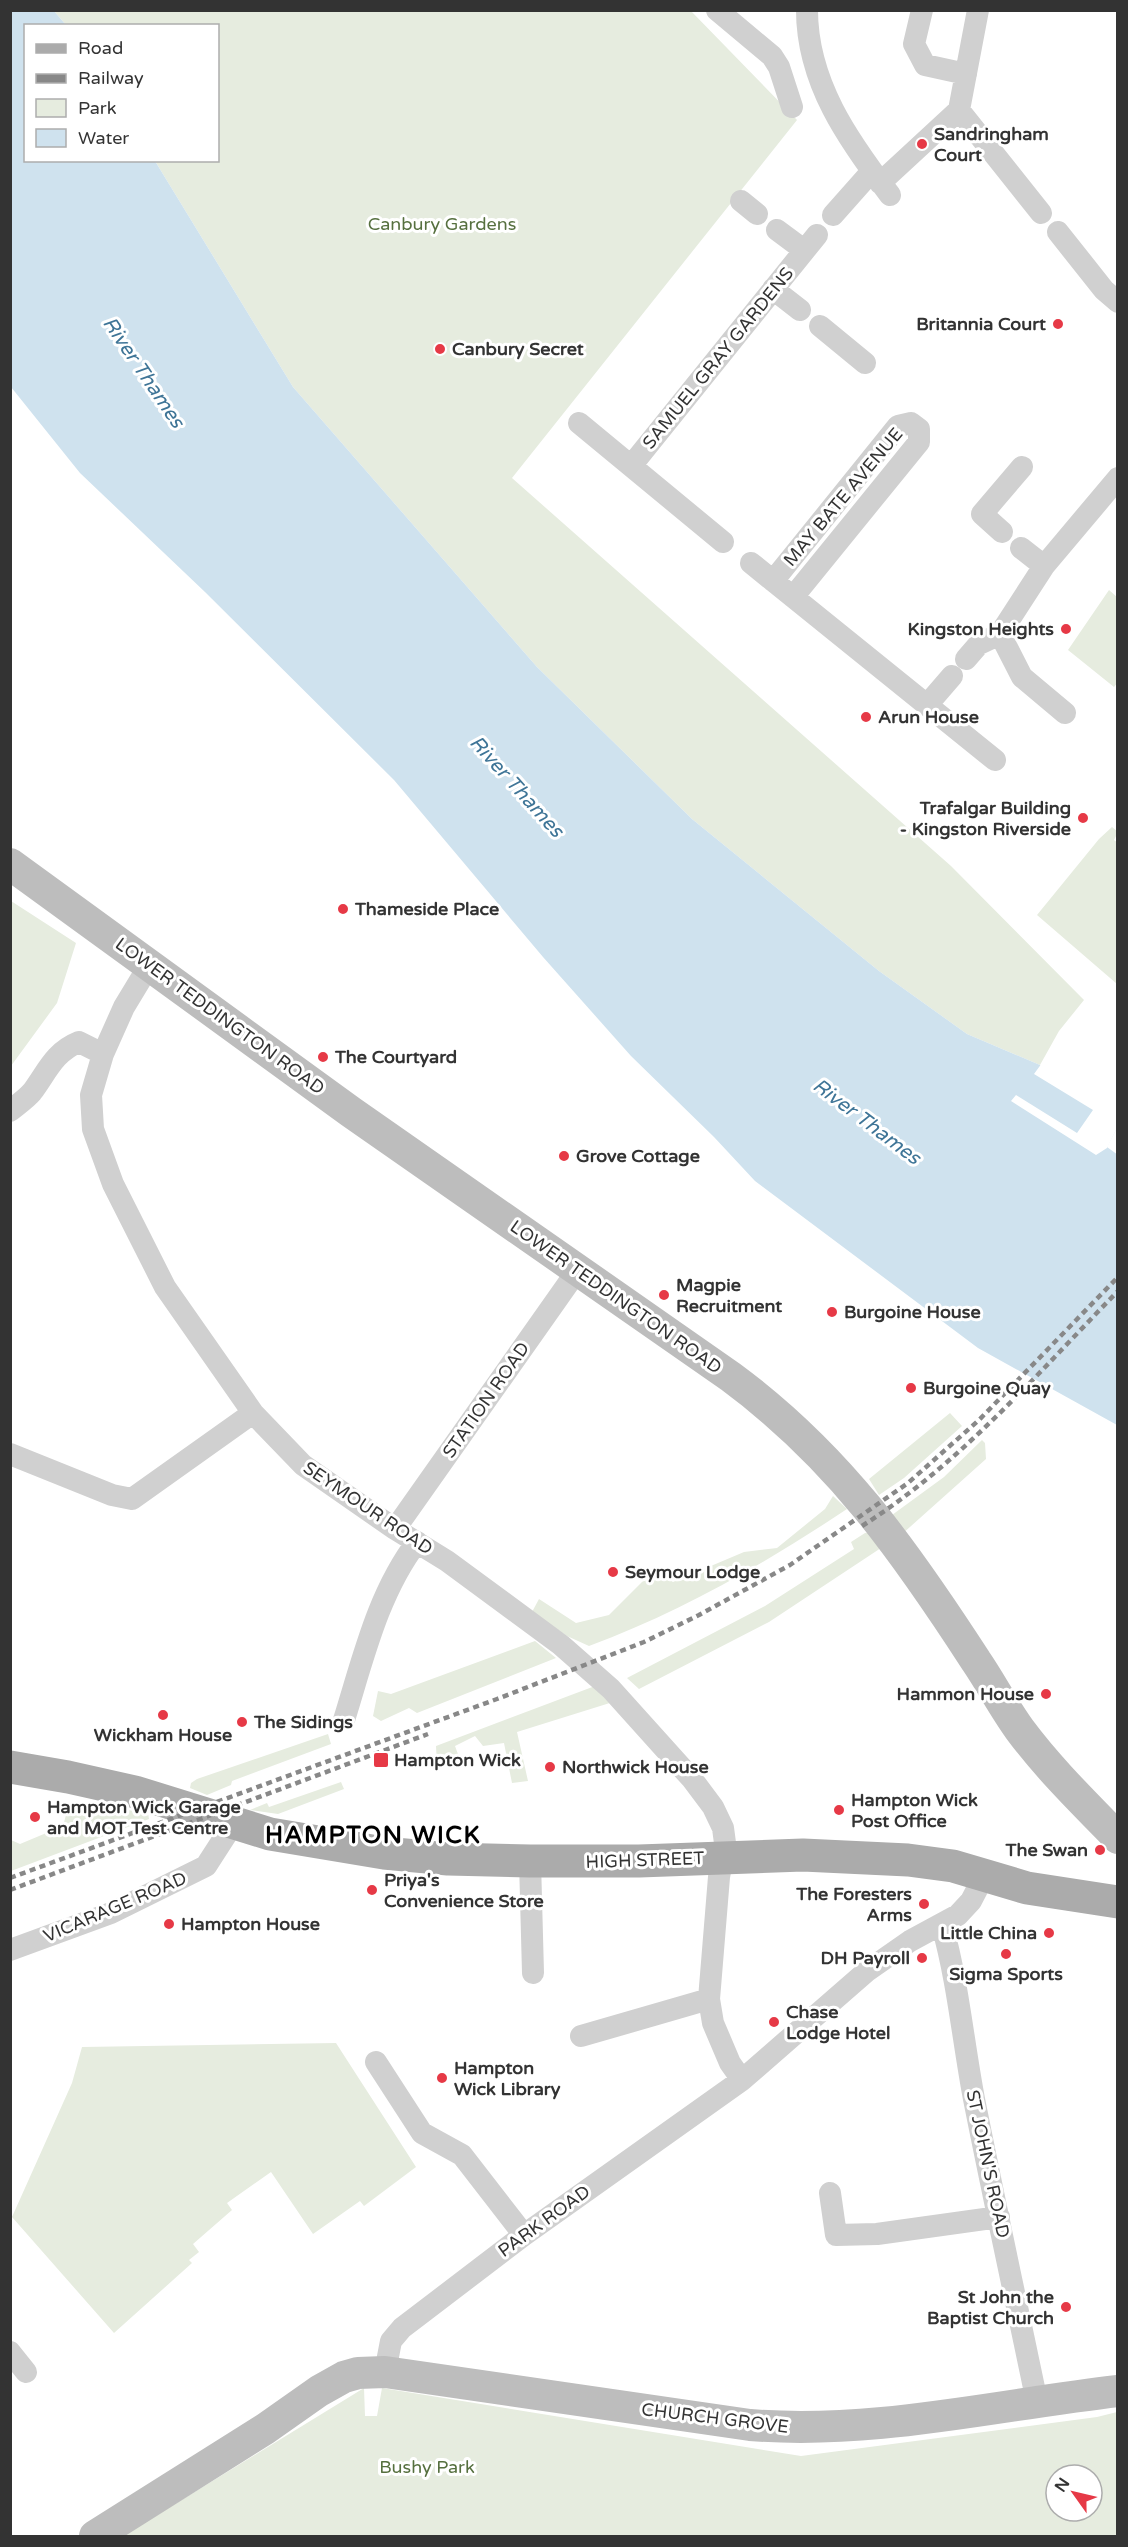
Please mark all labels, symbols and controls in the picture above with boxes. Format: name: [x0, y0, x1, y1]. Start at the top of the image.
legend: [24, 24, 219, 162]
text: Road: [78, 37, 123, 59]
text: Railway: [78, 67, 144, 89]
text: Park: [78, 97, 117, 119]
place label: Sandringham Court: [934, 123, 1049, 166]
text: Water: [78, 127, 129, 149]
marker: Sandringham Court: [915, 137, 929, 151]
park label: Canbury Gardens: [368, 213, 516, 235]
street label: SAMUEL GRAY GARDENS: [638, 263, 798, 453]
water label: River Thames: [97, 313, 190, 434]
place label: Britannia Court: [916, 313, 1046, 335]
marker: Britannia Court: [1051, 317, 1065, 331]
place label: Canbury Secret: [452, 338, 584, 360]
marker: Canbury Secret: [433, 342, 447, 356]
street label: MAY BATE AVENUE: [779, 423, 907, 571]
place label: Kingston Heights: [908, 618, 1054, 640]
marker: Kingston Heights: [1059, 622, 1073, 636]
place label: Arun House: [878, 706, 979, 728]
marker: Arun House: [859, 710, 873, 724]
water label: River Thames: [464, 731, 569, 844]
place label: Trafalgar Building - Kingston Riverside: [900, 797, 1071, 840]
marker: Trafalgar Building - Kingston Riverside: [1076, 811, 1090, 825]
place label: Thameside Place: [354, 898, 499, 920]
marker: Thameside Place: [336, 902, 350, 916]
street label: LOWER TEDDINGTON ROAD: [111, 933, 329, 1099]
place label: The Courtyard: [334, 1046, 457, 1068]
marker: The Courtyard: [316, 1050, 330, 1064]
water label: River Thames: [808, 1074, 926, 1171]
place label: Grove Cottage: [576, 1145, 700, 1167]
marker: Grove Cottage: [557, 1149, 571, 1163]
street label: LOWER TEDDINGTON ROAD: [506, 1215, 726, 1379]
place label: Magpie Recruitment: [676, 1274, 782, 1317]
marker: Magpie Recruitment: [657, 1288, 671, 1302]
place label: Burgoine House: [844, 1301, 981, 1323]
marker: Burgoine House: [825, 1305, 839, 1319]
street label: STATION ROAD: [438, 1338, 534, 1462]
place label: Burgoine Quay: [923, 1377, 1051, 1399]
marker: Burgoine Quay: [904, 1381, 918, 1395]
street label: SEYMOUR ROAD: [299, 1457, 437, 1559]
place label: Seymour Lodge: [625, 1561, 760, 1583]
marker: Seymour Lodge: [606, 1565, 620, 1579]
place label: Hammon House: [897, 1683, 1034, 1705]
marker: Hammon House: [1039, 1687, 1053, 1701]
marker: Wickham House: [156, 1708, 170, 1722]
place label: The Sidings: [253, 1711, 353, 1733]
marker: The Sidings: [235, 1715, 249, 1729]
place label: Wickham House: [94, 1724, 232, 1746]
place label: Hampton Wick: [394, 1749, 521, 1771]
marker: Hampton Wick: [372, 1751, 390, 1769]
place label: Northwick House: [562, 1756, 709, 1778]
marker: Northwick House: [543, 1760, 557, 1774]
place label: Hampton Wick Post Office: [851, 1789, 978, 1832]
place label: Hampton Wick Garage and MOT Test Centre: [47, 1796, 241, 1839]
marker: Hampton Wick Post Office: [832, 1803, 846, 1817]
marker: Hampton Wick Garage and MOT Test Centre: [28, 1810, 42, 1824]
district label: HAMPTON WICK: [265, 1821, 481, 1850]
place label: The Swan: [1005, 1839, 1088, 1861]
marker: The Swan: [1093, 1843, 1107, 1857]
street label: HIGH STREET: [585, 1847, 705, 1873]
street label: VICARAGE ROAD: [40, 1867, 190, 1947]
place label: Priya's Convenience Store: [384, 1869, 544, 1912]
marker: Priya's Convenience Store: [365, 1883, 379, 1897]
place label: The Foresters Arms: [795, 1883, 912, 1926]
marker: The Foresters Arms: [917, 1897, 931, 1911]
place label: Hampton House: [181, 1913, 320, 1935]
marker: Hampton House: [162, 1917, 176, 1931]
place label: Little China: [940, 1922, 1037, 1944]
marker: Little China: [1042, 1926, 1056, 1940]
place label: DH Payroll: [820, 1947, 910, 1969]
marker: Sigma Sports: [999, 1947, 1013, 1961]
marker: DH Payroll: [915, 1951, 929, 1965]
place label: Sigma Sports: [949, 1963, 1063, 1985]
place label: Chase Lodge Hotel: [786, 2001, 891, 2044]
marker: Chase Lodge Hotel: [767, 2015, 781, 2029]
place label: Hampton Wick Library: [454, 2057, 561, 2100]
marker: Hampton Wick Library: [435, 2071, 449, 2085]
street label: ST JOHN'S ROAD: [962, 2088, 1014, 2240]
street label: PARK ROAD: [494, 2180, 594, 2262]
place label: St John the Baptist Church: [927, 2286, 1054, 2329]
marker: St John the Baptist Church: [1059, 2300, 1073, 2314]
street label: CHURCH GROVE: [640, 2398, 790, 2438]
park label: Bushy Park: [379, 2456, 475, 2478]
north arrow: [1044, 2463, 1104, 2523]
text: N: [1051, 2474, 1074, 2496]

